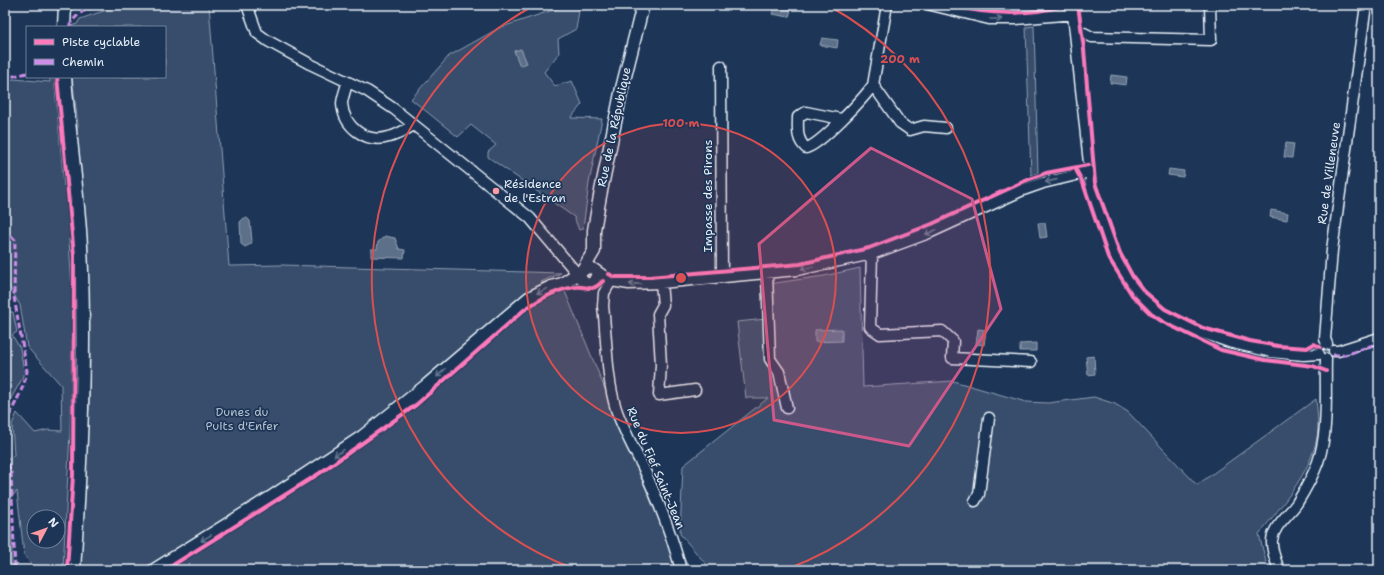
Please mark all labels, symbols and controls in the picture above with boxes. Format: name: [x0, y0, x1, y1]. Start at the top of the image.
one-way arrow: [989, 15, 1002, 23]
legend: [26, 26, 166, 78]
text: Piste cyclable: [62, 34, 140, 50]
text: 200 m: [880, 51, 920, 67]
text: Chemin: [62, 54, 104, 70]
street label: Rue de la République: [593, 65, 635, 188]
text: 100 m: [663, 115, 700, 131]
street label: Rue de Villeneuve: [1314, 121, 1344, 225]
street label: Impasse des Pirons: [700, 139, 716, 252]
place label: Résidence de l'Estran: [504, 176, 566, 206]
one-way arrow: [1044, 178, 1057, 185]
marker: Résidence de l'Estran: [491, 186, 501, 196]
one-way arrow: [925, 228, 937, 236]
one-way arrow: [800, 264, 813, 272]
centre of rings: [674, 271, 688, 285]
one-way arrow: [629, 280, 642, 288]
one-way arrow: [536, 288, 548, 295]
one-way arrow: [436, 368, 446, 378]
park label: Dunes du Puits d'Enfer: [206, 404, 279, 434]
street label: Rue du Fief Saint-Jean: [623, 404, 689, 532]
one-way arrow: [334, 449, 345, 457]
north arrow: [26, 509, 66, 549]
text: N: [45, 515, 62, 531]
one-way arrow: [200, 535, 212, 543]

